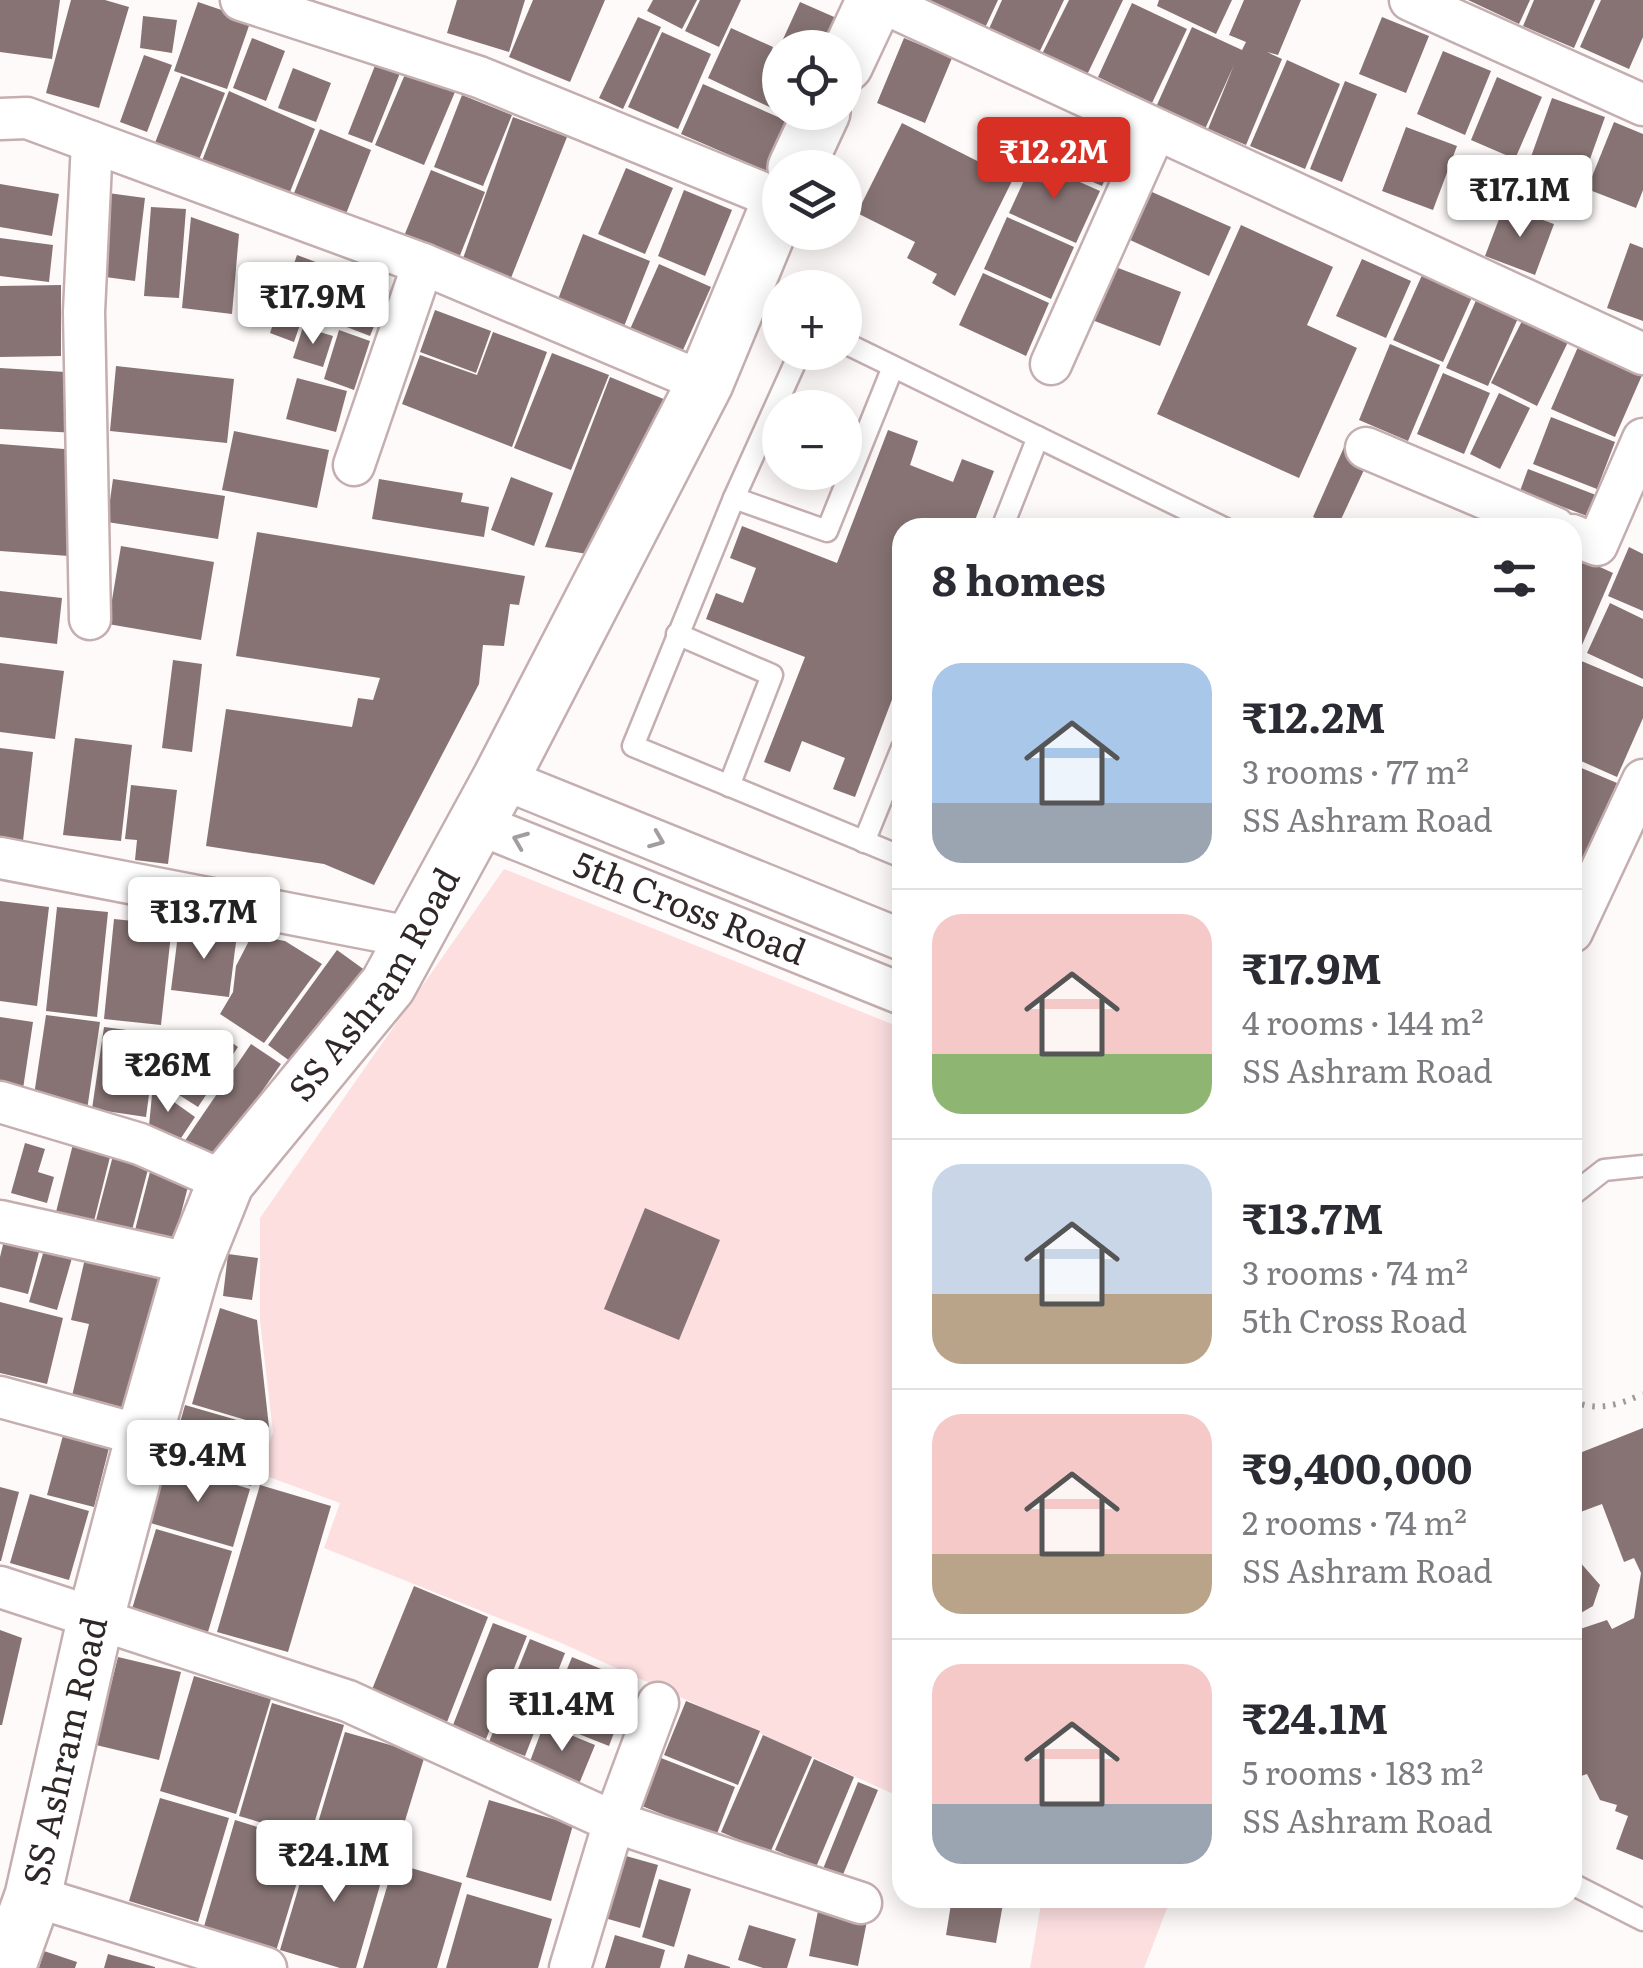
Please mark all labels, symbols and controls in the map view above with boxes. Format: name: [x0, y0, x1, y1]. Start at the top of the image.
map controls: [762, 30, 862, 490]
button: locate: [762, 30, 862, 130]
pin: ₹12.2M: [973, 117, 1135, 202]
text: ₹12.2M: [999, 125, 1109, 173]
button: layers: [762, 150, 862, 250]
pin: ₹17.1M: [1439, 155, 1601, 240]
text: ₹17.1M: [1469, 163, 1571, 211]
pin: ₹17.9M: [232, 262, 394, 347]
text: ₹17.9M: [260, 270, 366, 318]
button: +: [762, 270, 862, 370]
button: −: [762, 390, 862, 490]
text: 8 homes: [932, 547, 1106, 609]
icon: filters: [1487, 551, 1542, 606]
text: ₹12.2M: [1242, 684, 1386, 746]
icon: home: [1012, 703, 1132, 823]
text: 3 rooms · 77 m²: [1242, 746, 1469, 794]
text: SS Ashram Road: [1242, 794, 1493, 842]
one-way arrow: [647, 829, 664, 849]
one-way arrow: [512, 832, 529, 852]
street label: 5th Cross Road: [567, 836, 815, 976]
street label: SS Ashram Road: [274, 857, 470, 1111]
pin: ₹13.7M: [123, 877, 285, 962]
text: ₹13.7M: [150, 885, 258, 933]
text: ₹17.9M: [1242, 935, 1382, 997]
icon: home: [1012, 954, 1132, 1074]
text: 4 rooms · 144 m²: [1242, 997, 1484, 1045]
pin: ₹26M: [109, 1030, 227, 1115]
text: ₹26M: [124, 1038, 212, 1086]
text: SS Ashram Road: [1242, 1045, 1493, 1093]
text: ₹13.7M: [1242, 1185, 1384, 1247]
icon: home: [1012, 1204, 1132, 1324]
text: 3 rooms · 74 m²: [1242, 1247, 1468, 1295]
text: 5th Cross Road: [1242, 1295, 1467, 1343]
pin: ₹9.4M: [128, 1420, 268, 1505]
text: ₹9.4M: [149, 1428, 247, 1476]
text: ₹9,400,000: [1242, 1435, 1472, 1497]
icon: home: [1012, 1454, 1132, 1574]
text: 2 rooms · 74 m²: [1242, 1497, 1467, 1545]
text: SS Ashram Road: [1242, 1545, 1493, 1593]
street label: SS Ashram Road: [7, 1611, 118, 1890]
pin: ₹11.4M: [481, 1669, 643, 1754]
text: ₹11.4M: [509, 1677, 615, 1725]
text: ₹24.1M: [1242, 1685, 1388, 1747]
icon: home: [1012, 1704, 1132, 1824]
text: 5 rooms · 183 m²: [1242, 1747, 1483, 1795]
text: SS Ashram Road: [1242, 1795, 1493, 1843]
pin: ₹24.1M: [253, 1820, 415, 1905]
text: ₹24.1M: [278, 1828, 390, 1876]

